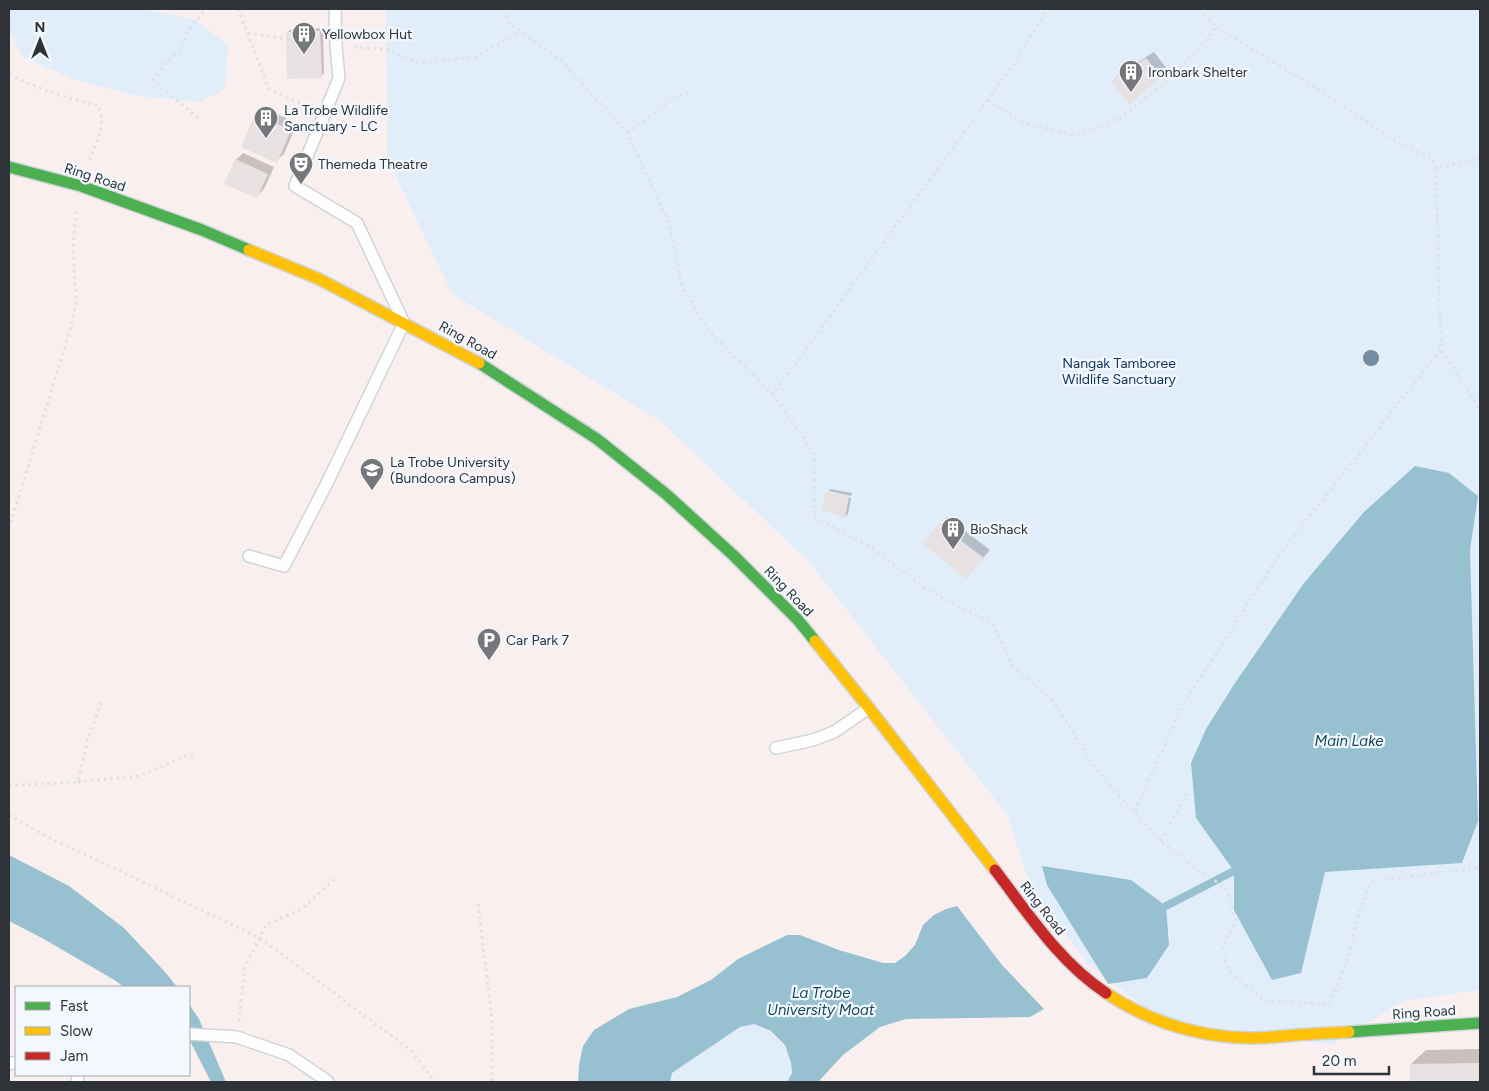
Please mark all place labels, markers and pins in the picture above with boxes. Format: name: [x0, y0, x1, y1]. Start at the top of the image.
building icon: Yellowbox Hut: [291, 21, 317, 55]
place label: Yellowbox Hut: [322, 26, 412, 43]
building icon: Ironbark Shelter: [1118, 59, 1144, 93]
place label: Ironbark Shelter: [1148, 64, 1248, 81]
place label: La Trobe Wildlife Sanctuary - LC: [284, 102, 389, 135]
building icon: La Trobe Wildlife Sanctuary - LC: [253, 105, 279, 139]
theatre icon: Themeda Theatre: [288, 151, 314, 185]
place label: Themeda Theatre: [318, 156, 428, 173]
place label: La Trobe University (Bundoora Campus): [390, 454, 516, 487]
school or university icon: La Trobe University (Bundoora Campus): [359, 457, 385, 491]
building icon: BioShack: [940, 516, 966, 550]
place label: BioShack: [970, 521, 1028, 538]
parking icon: Car Park 7: [476, 627, 502, 661]
place label: Car Park 7: [506, 632, 570, 649]

